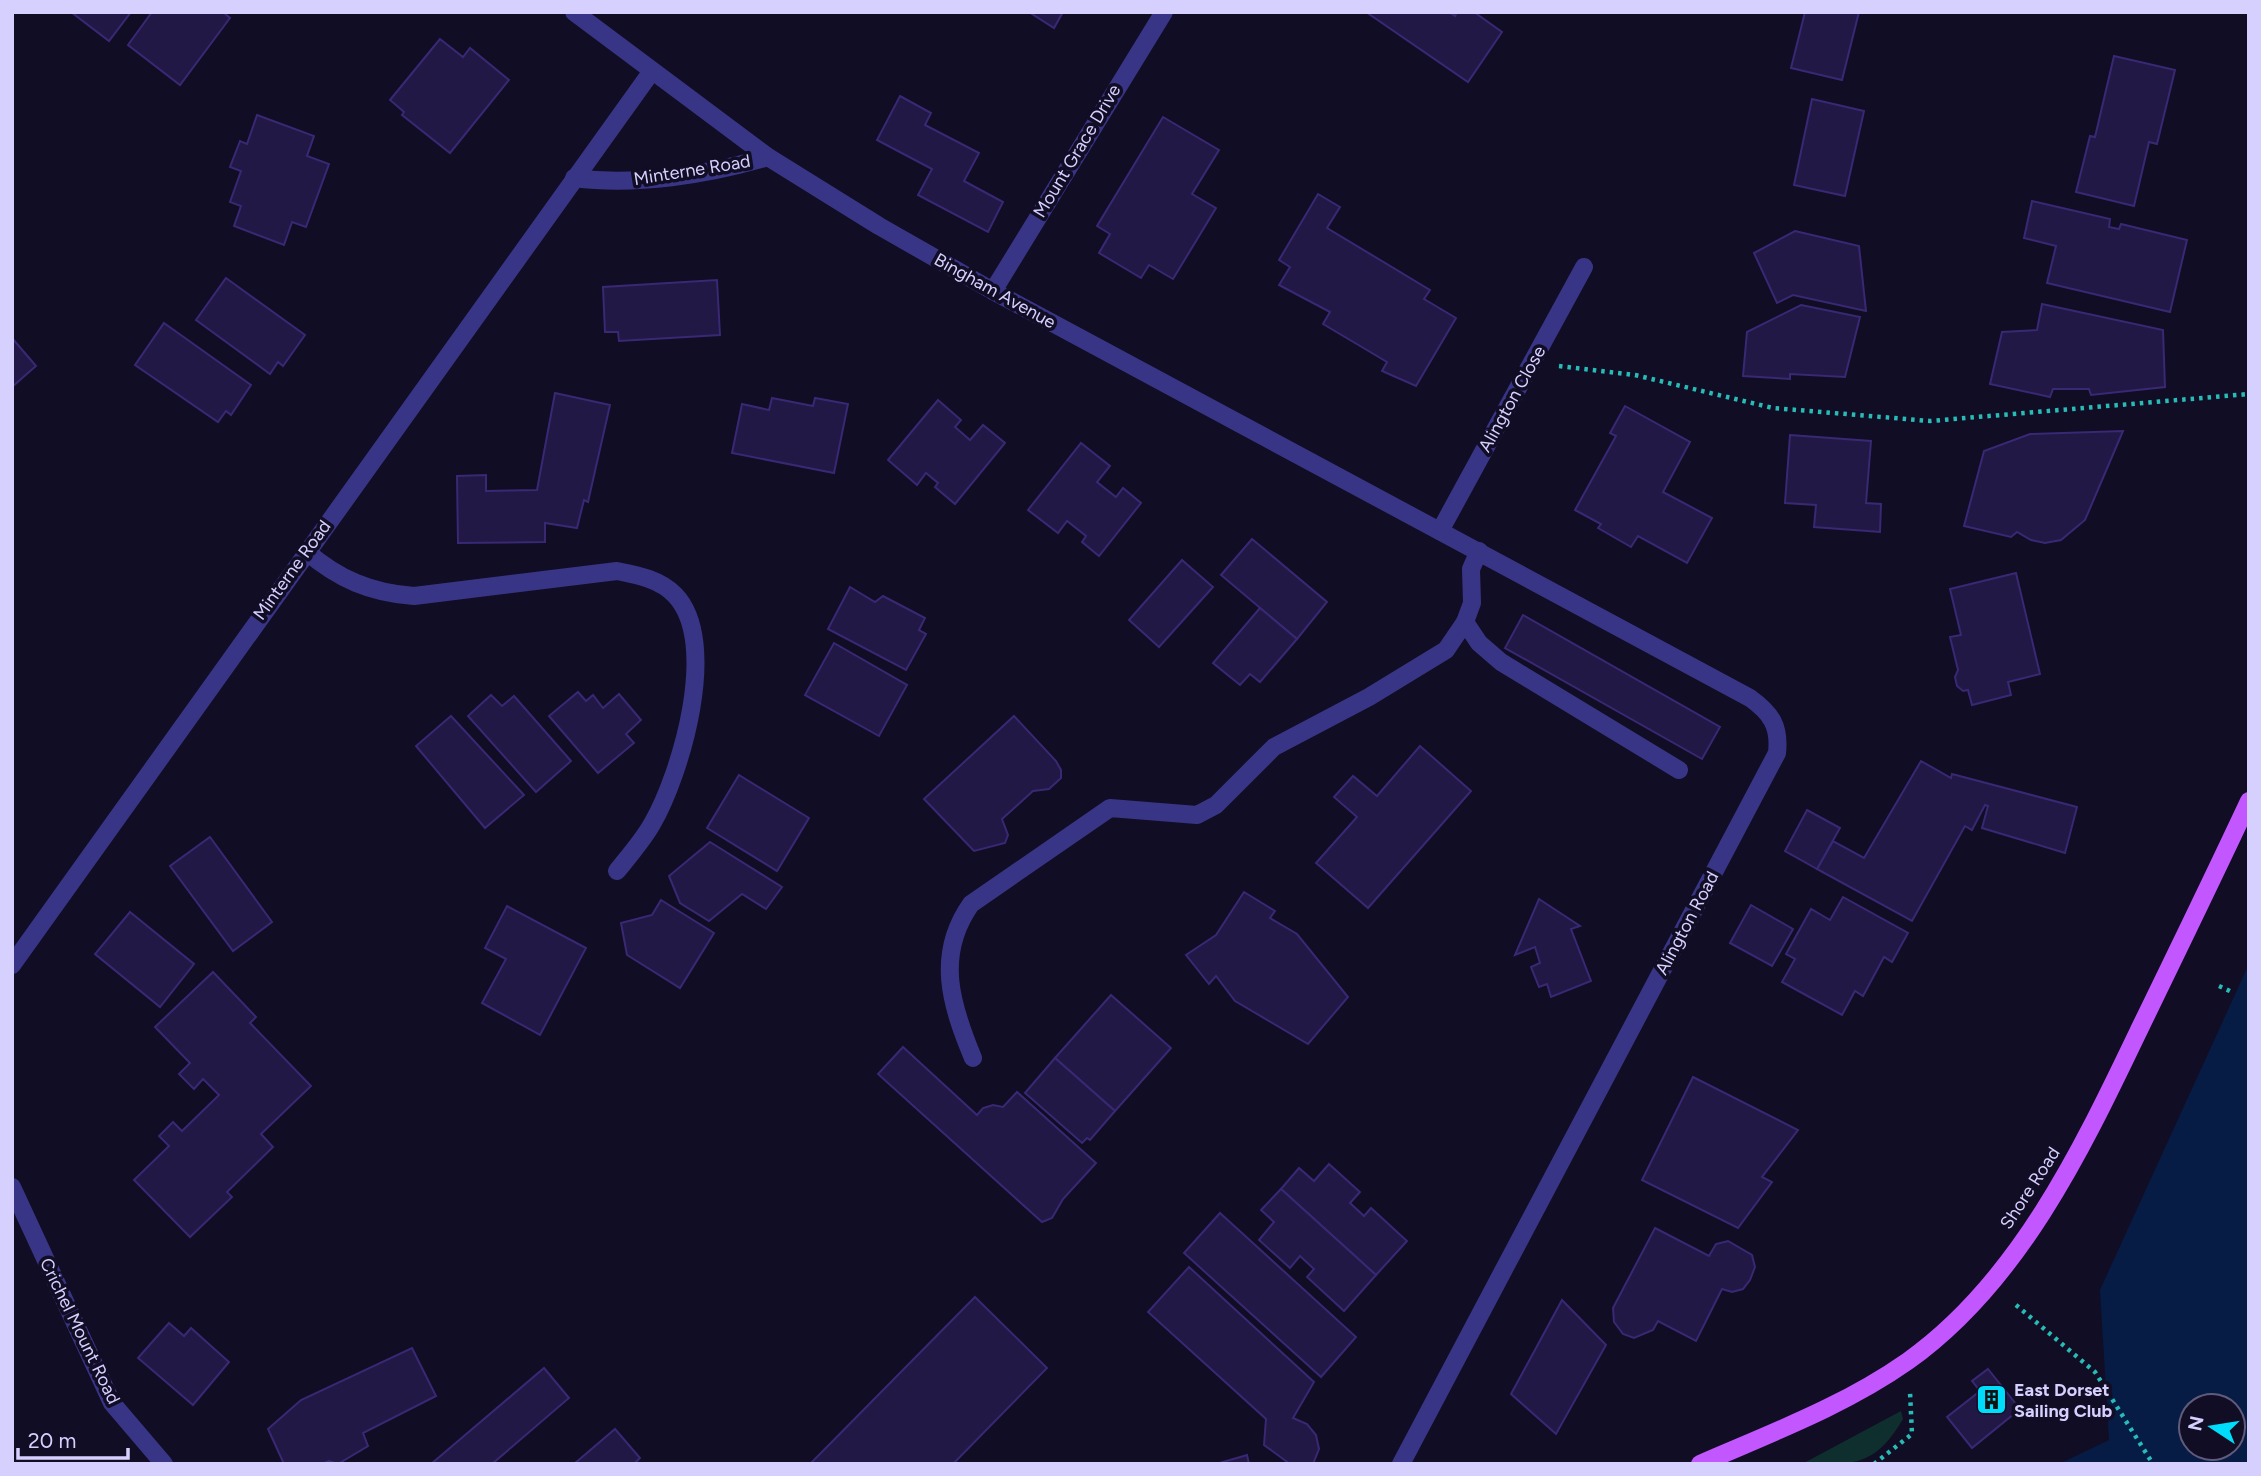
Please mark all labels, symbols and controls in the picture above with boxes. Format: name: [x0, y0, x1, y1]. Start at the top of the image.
street label: Mount Grace Drive: [1029, 80, 1126, 222]
street label: Minterne Road: [632, 150, 752, 190]
street label: Bingham Avenue: [930, 248, 1060, 334]
street label: Alington Close: [1474, 342, 1550, 456]
street label: Minterne Road: [248, 516, 336, 624]
street label: Alington Road: [1651, 867, 1723, 979]
street label: Shore Road: [1995, 1143, 2065, 1233]
street label: Crichel Mount Road: [35, 1254, 125, 1408]
place label: East Dorset Sailing Club: [2014, 1379, 2112, 1422]
building icon: East Dorset Sailing Club: [1974, 1383, 2008, 1417]
north arrow: [2177, 1392, 2247, 1462]
text: N: [2183, 1414, 2209, 1433]
scale bar: [18, 1416, 128, 1460]
text: 20 m: [28, 1428, 76, 1453]

